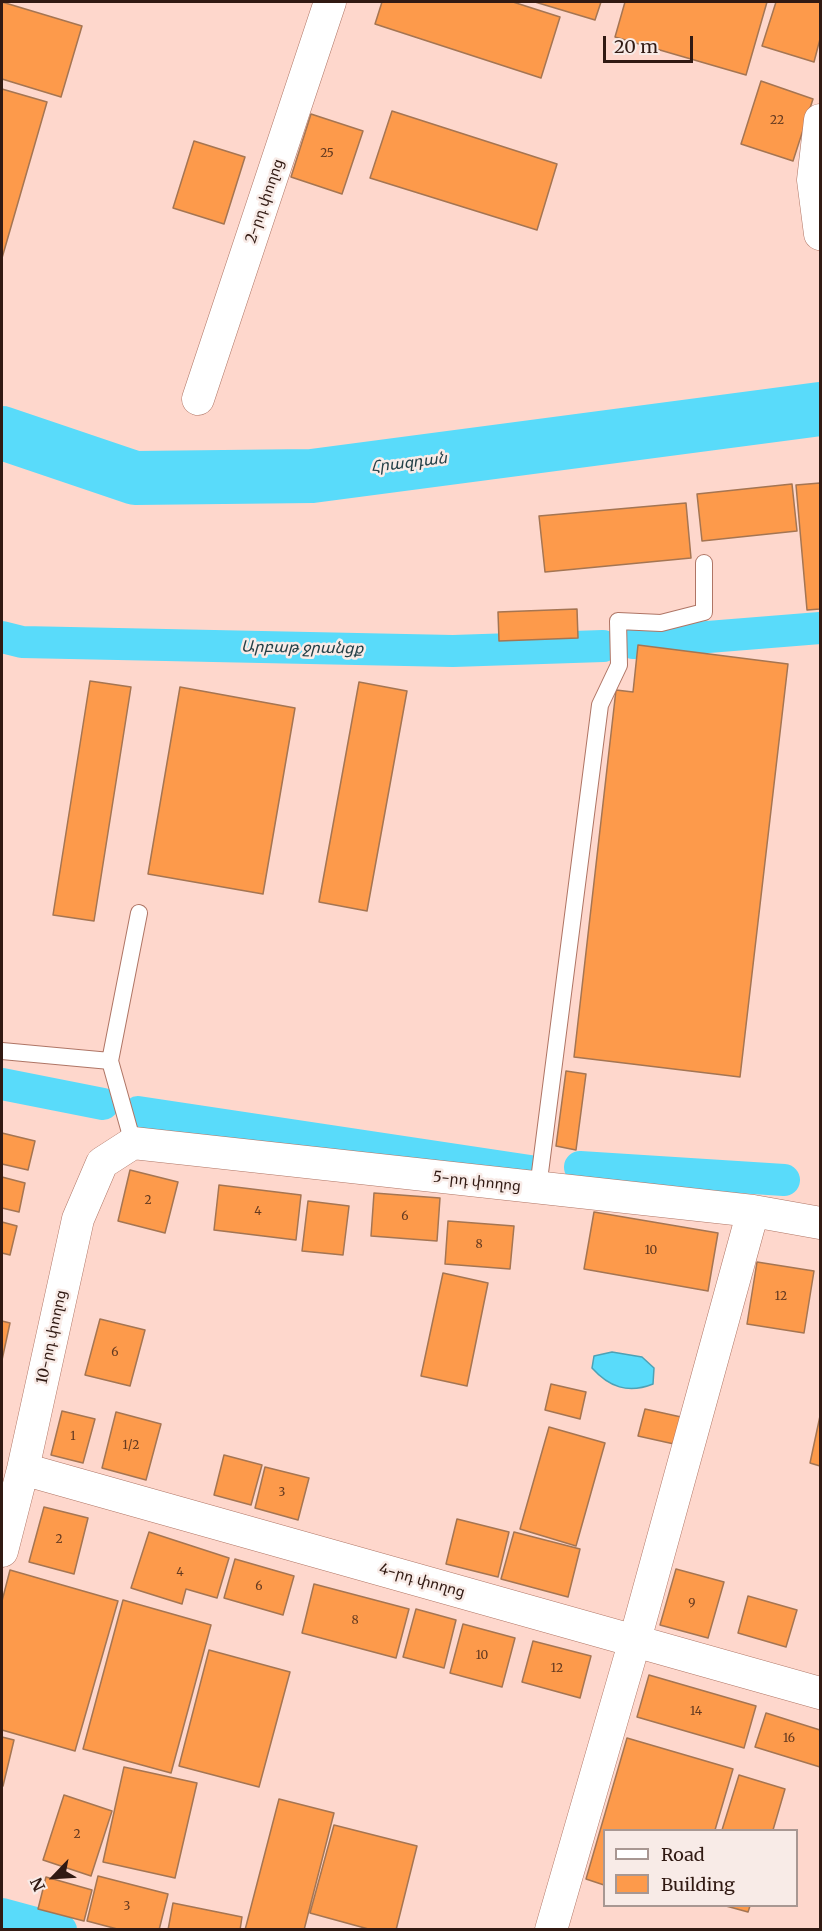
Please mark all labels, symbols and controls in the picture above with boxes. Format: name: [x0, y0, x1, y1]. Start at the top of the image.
scale bar: [606, 24, 696, 62]
text: 20 m: [614, 35, 658, 58]
house number: 22: [770, 114, 784, 128]
house number: 25: [320, 147, 334, 161]
street label: 2-րդ փողոց: [242, 157, 288, 245]
water label: Հրազդան: [370, 449, 448, 477]
water label: Արբաթ ջրանցք: [241, 637, 363, 659]
street label: 5-րդ փողոց: [432, 1168, 522, 1196]
house number: 2: [144, 1194, 152, 1208]
house number: 4: [254, 1205, 262, 1219]
house number: 6: [401, 1210, 409, 1224]
house number: 8: [475, 1238, 483, 1252]
house number: 10: [645, 1244, 657, 1258]
street label: 10-րդ փողոց: [33, 1288, 71, 1386]
house number: 12: [775, 1290, 787, 1304]
house number: 6: [111, 1346, 119, 1360]
house number: 1: [70, 1430, 76, 1444]
house number: 1/2: [123, 1439, 139, 1453]
house number: 3: [279, 1486, 285, 1500]
house number: 2: [55, 1533, 63, 1547]
street label: 4-րդ փողոց: [377, 1560, 467, 1602]
house number: 4: [176, 1566, 184, 1580]
house number: 6: [255, 1580, 263, 1594]
house number: 9: [688, 1597, 696, 1611]
house number: 8: [351, 1614, 359, 1628]
house number: 10: [476, 1649, 488, 1663]
house number: 12: [551, 1662, 563, 1676]
house number: 14: [690, 1705, 702, 1719]
house number: 16: [783, 1732, 795, 1746]
house number: 2: [73, 1828, 81, 1842]
legend: [603, 1829, 798, 1907]
text: Road: [661, 1843, 705, 1866]
north arrow: [24, 1847, 84, 1907]
text: Building: [661, 1873, 735, 1896]
text: N: [26, 1875, 49, 1895]
house number: 3: [124, 1900, 130, 1914]

